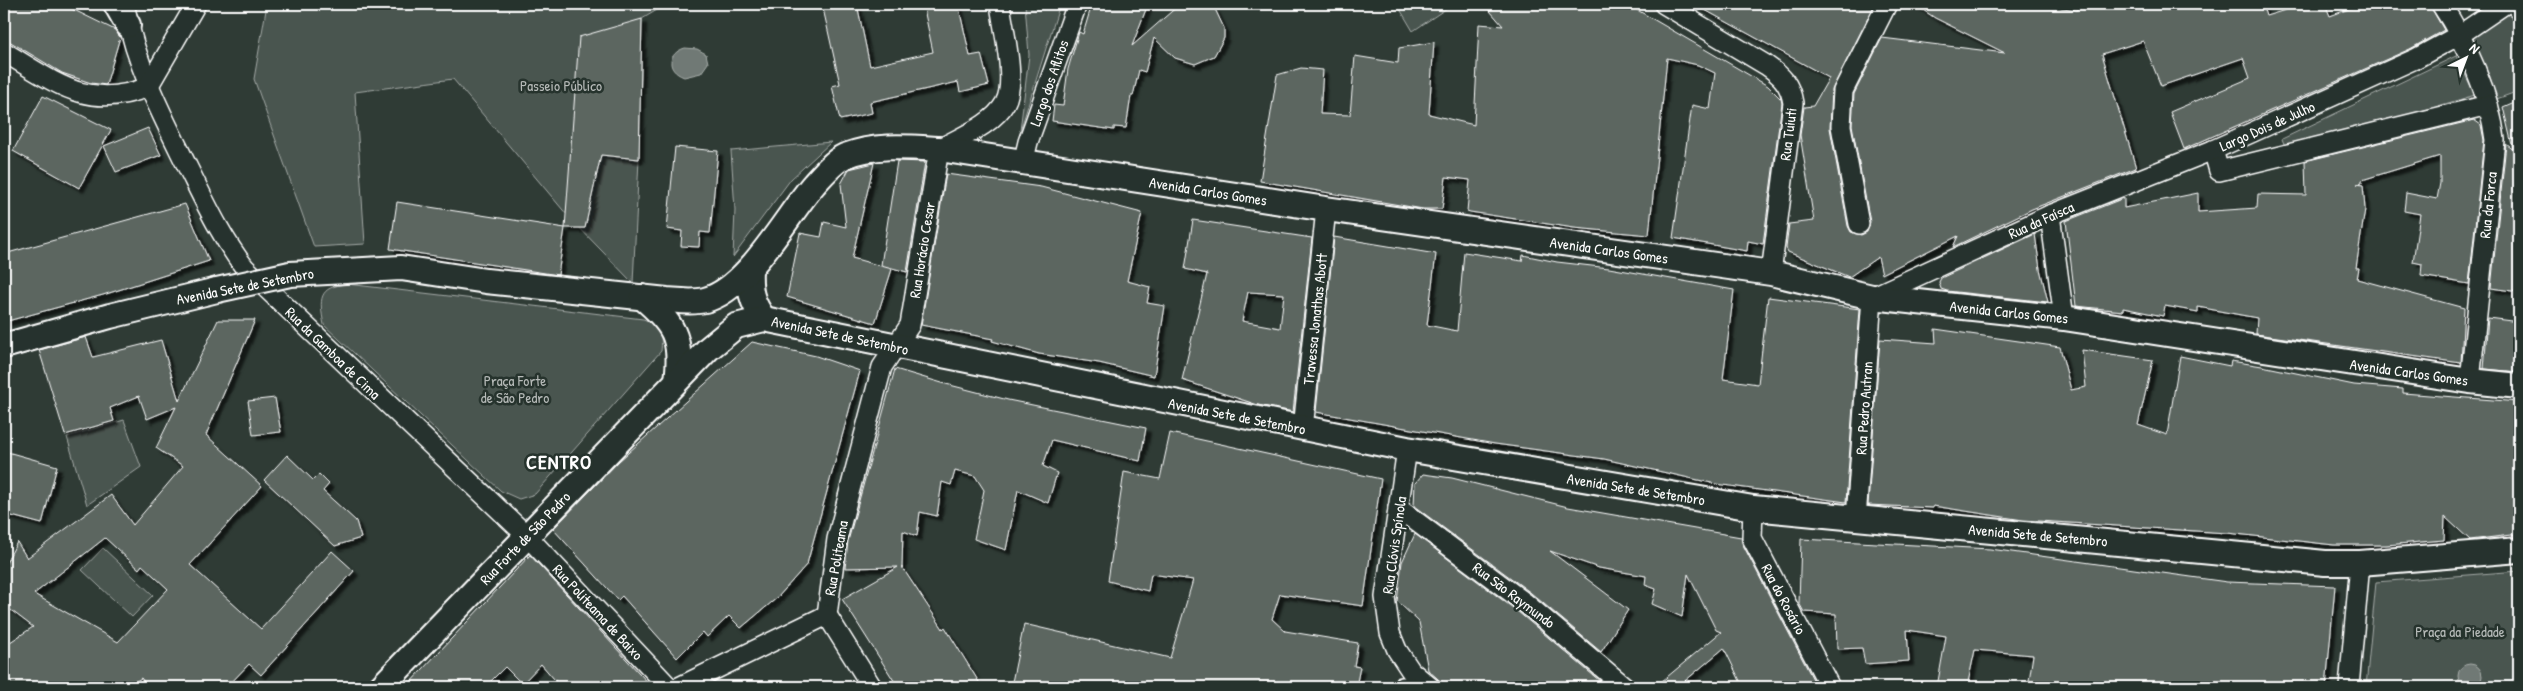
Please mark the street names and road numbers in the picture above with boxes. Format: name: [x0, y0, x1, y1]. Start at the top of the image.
street label: Largo dos Aflitos: [1024, 37, 1074, 129]
street label: Largo Dois de Julho: [2216, 96, 2318, 156]
street label: Rua Tuiuti: [1774, 106, 1802, 162]
street label: Avenida Carlos Gomes: [1148, 171, 1269, 211]
street label: Rua da Forca: [2474, 171, 2502, 239]
street label: Rua da Faísca: [2005, 196, 2077, 244]
street label: Rua Horácio Cesar: [904, 200, 940, 300]
street label: Avenida Carlos Gomes: [1549, 231, 1670, 269]
street label: Travessa Jonathas Abott: [1298, 251, 1332, 386]
street label: Avenida Sete de Setembro: [175, 262, 315, 310]
street label: Avenida Carlos Gomes: [1949, 295, 2069, 329]
street label: Rua da Gamboa de Cima: [281, 302, 385, 404]
street label: Avenida Sete de Setembro: [770, 310, 910, 360]
street label: Avenida Carlos Gomes: [2349, 353, 2470, 391]
street label: Rua Pedro Autran: [1850, 360, 1878, 455]
street label: Avenida Sete de Setembro: [1167, 392, 1307, 440]
street label: Avenida Sete de Setembro: [1565, 468, 1707, 510]
street label: Rua Forte de São Pedro: [475, 487, 575, 589]
street label: Rua Clóvis Spínola: [1377, 495, 1411, 595]
street label: Avenida Sete de Setembro: [1968, 518, 2108, 552]
street label: Rua Politeama: [819, 519, 853, 597]
street label: Rua São Raymundo: [1468, 557, 1560, 633]
street label: Rua Politeama de Baixo: [548, 559, 648, 665]
street label: Rua do Rosário: [1757, 560, 1811, 638]

